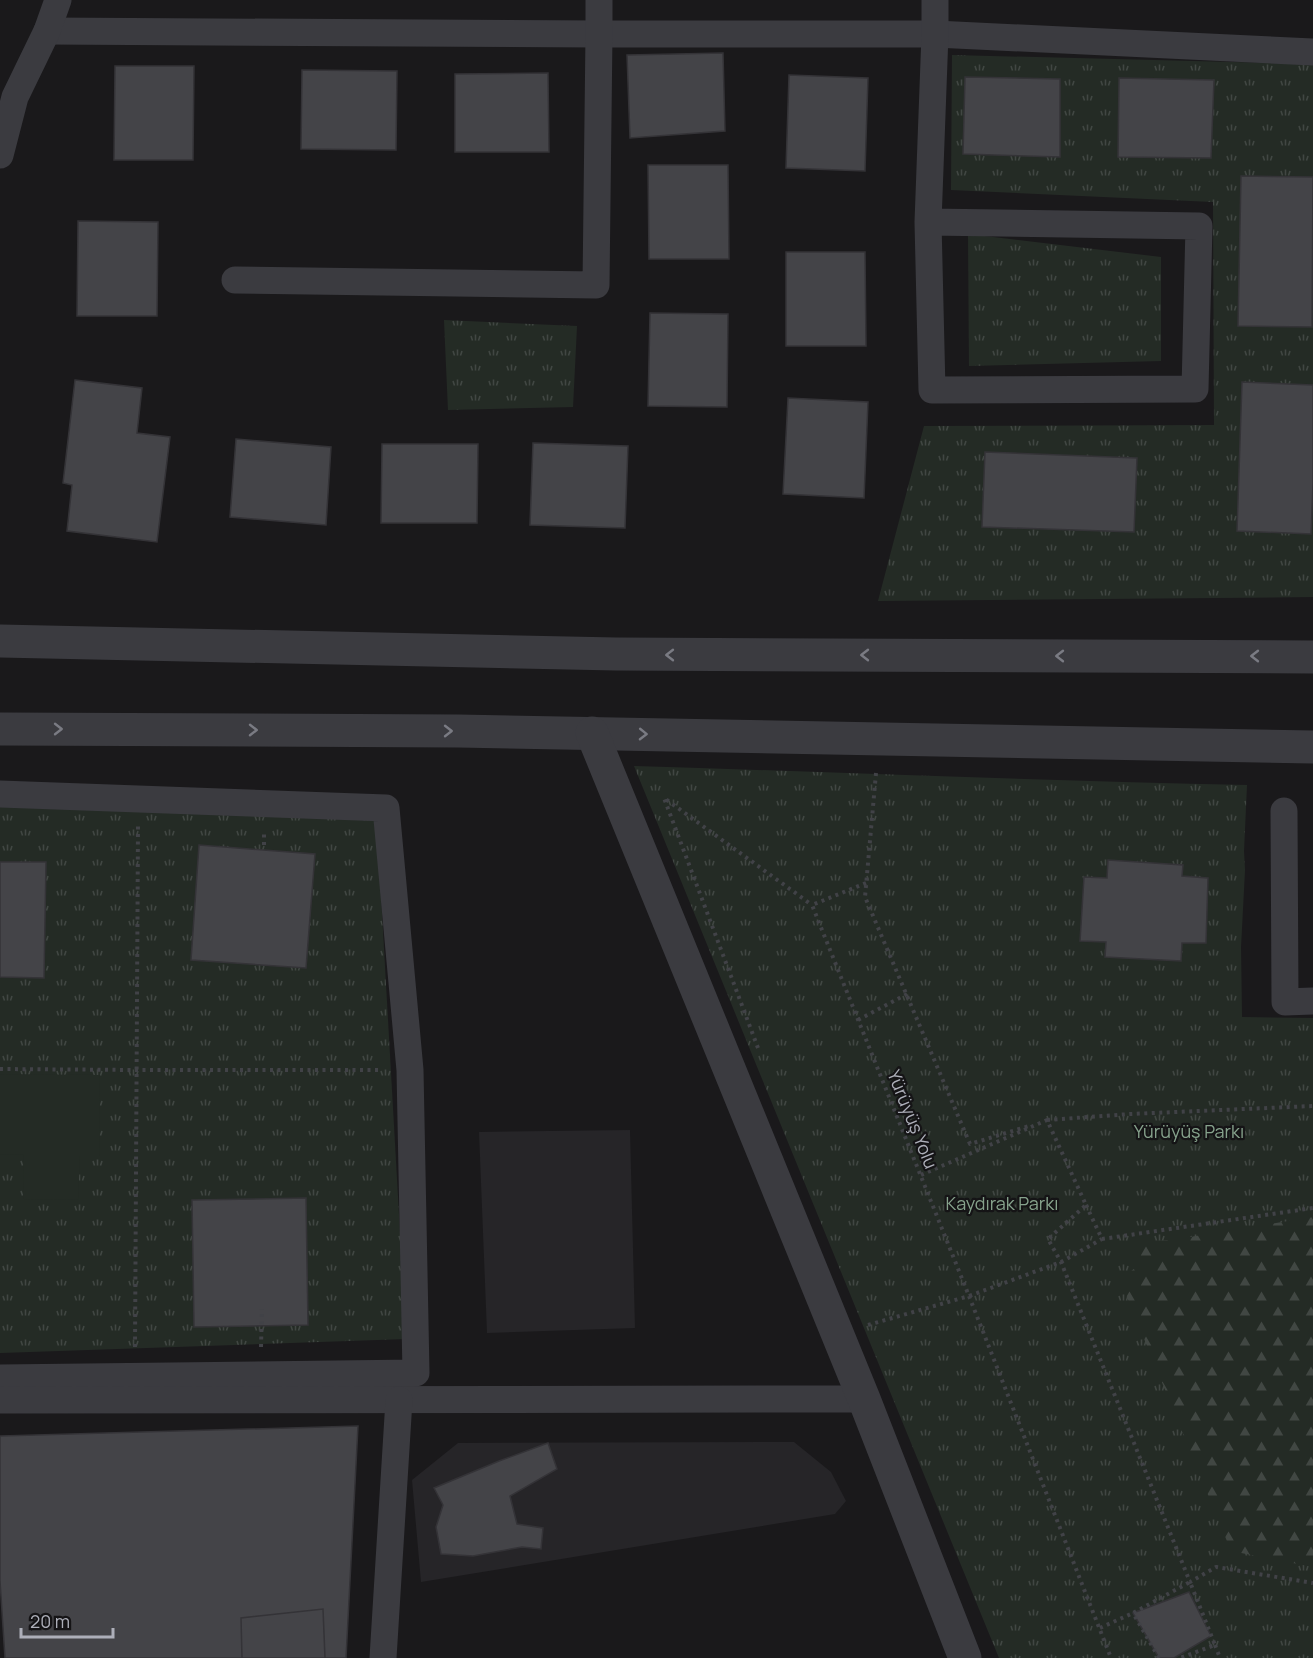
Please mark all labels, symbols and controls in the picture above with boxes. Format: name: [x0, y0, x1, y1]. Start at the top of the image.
one-way arrow: [665, 649, 674, 661]
one-way arrow: [860, 649, 869, 661]
one-way arrow: [1055, 650, 1064, 662]
one-way arrow: [1250, 650, 1259, 663]
one-way arrow: [54, 723, 63, 735]
one-way arrow: [249, 724, 258, 736]
one-way arrow: [444, 725, 453, 737]
one-way arrow: [639, 728, 648, 741]
street label: Yürüyüş Yolu: [882, 1066, 944, 1172]
park label: Yürüyüş Parkı: [1134, 1119, 1244, 1143]
park label: Kaydırak Parkı: [946, 1191, 1058, 1215]
scale bar: [21, 1601, 112, 1639]
text: 20 m: [30, 1609, 70, 1633]

